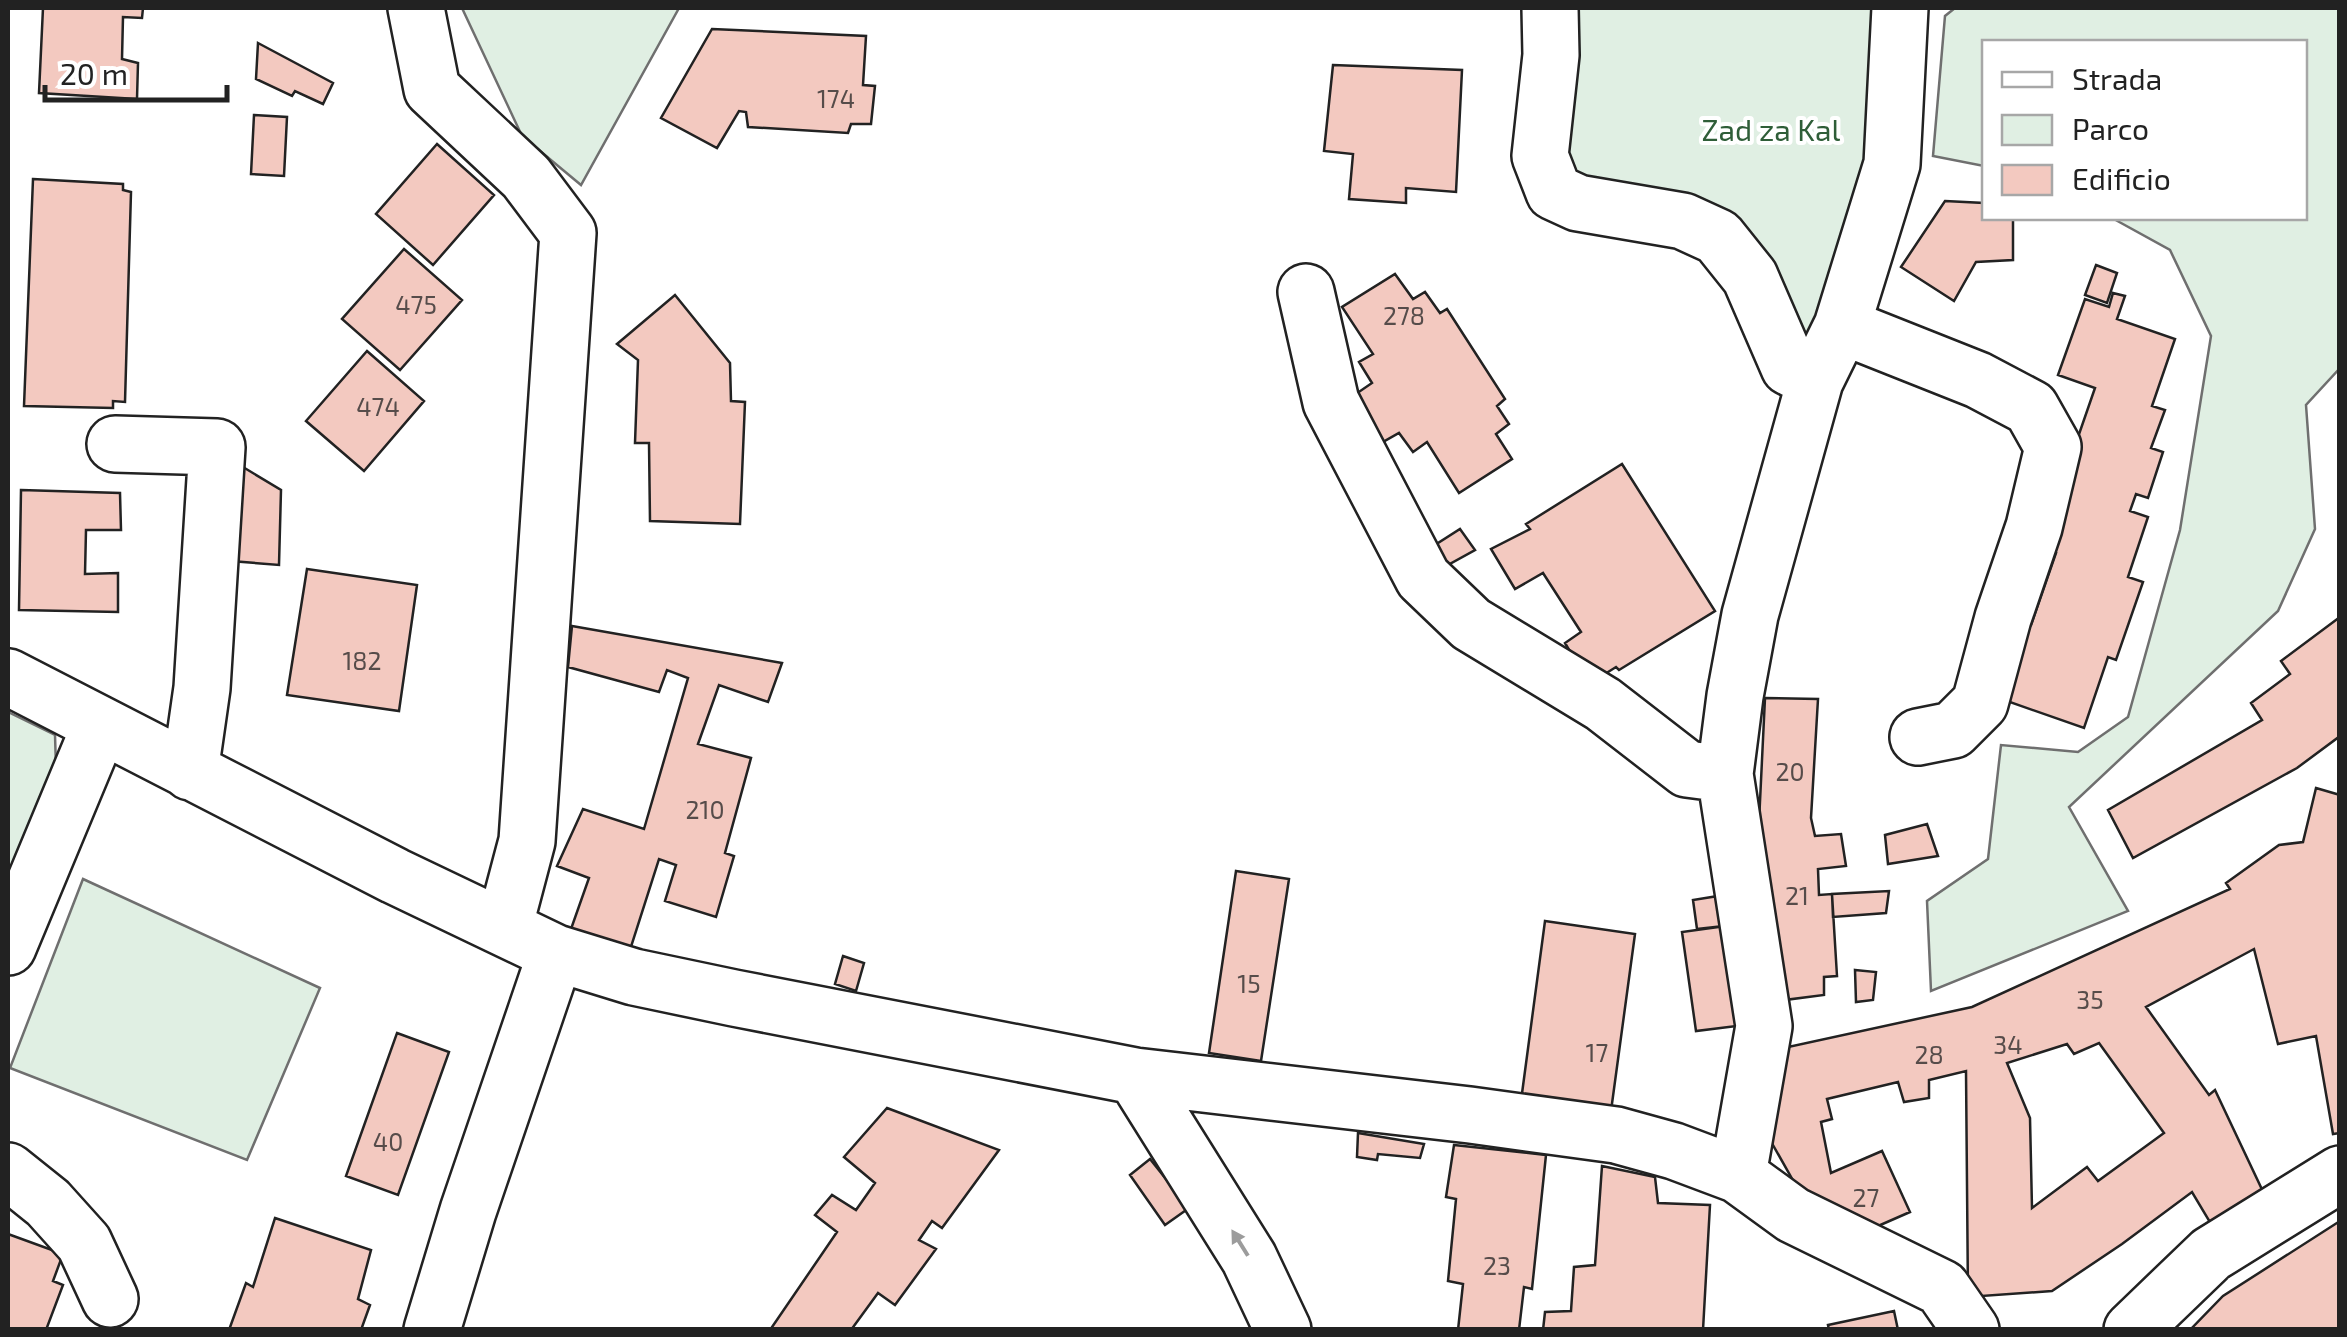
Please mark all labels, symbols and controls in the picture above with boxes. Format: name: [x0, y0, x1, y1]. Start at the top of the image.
scale bar: [45, 40, 228, 102]
legend: [1982, 40, 2307, 220]
text: 20 m: [60, 55, 128, 91]
text: Strada: [2072, 60, 2162, 96]
house number: 174: [817, 83, 855, 113]
text: Parco: [2072, 110, 2149, 146]
park label: Zad za Kal: [1702, 111, 1841, 147]
text: Edificio: [2072, 160, 2171, 196]
house number: 475: [395, 289, 437, 319]
house number: 278: [1383, 300, 1425, 330]
house number: 474: [356, 391, 400, 421]
house number: 182: [342, 645, 382, 675]
house number: 20: [1775, 756, 1805, 786]
house number: 210: [685, 794, 725, 824]
house number: 21: [1785, 880, 1809, 910]
house number: 15: [1237, 968, 1261, 998]
house number: 35: [2076, 984, 2104, 1014]
house number: 34: [1993, 1029, 2023, 1059]
house number: 17: [1586, 1037, 1609, 1067]
house number: 28: [1914, 1039, 1944, 1069]
house number: 40: [373, 1126, 403, 1156]
house number: 27: [1853, 1182, 1880, 1212]
one-way arrow: [1231, 1229, 1249, 1256]
house number: 23: [1483, 1250, 1511, 1280]

